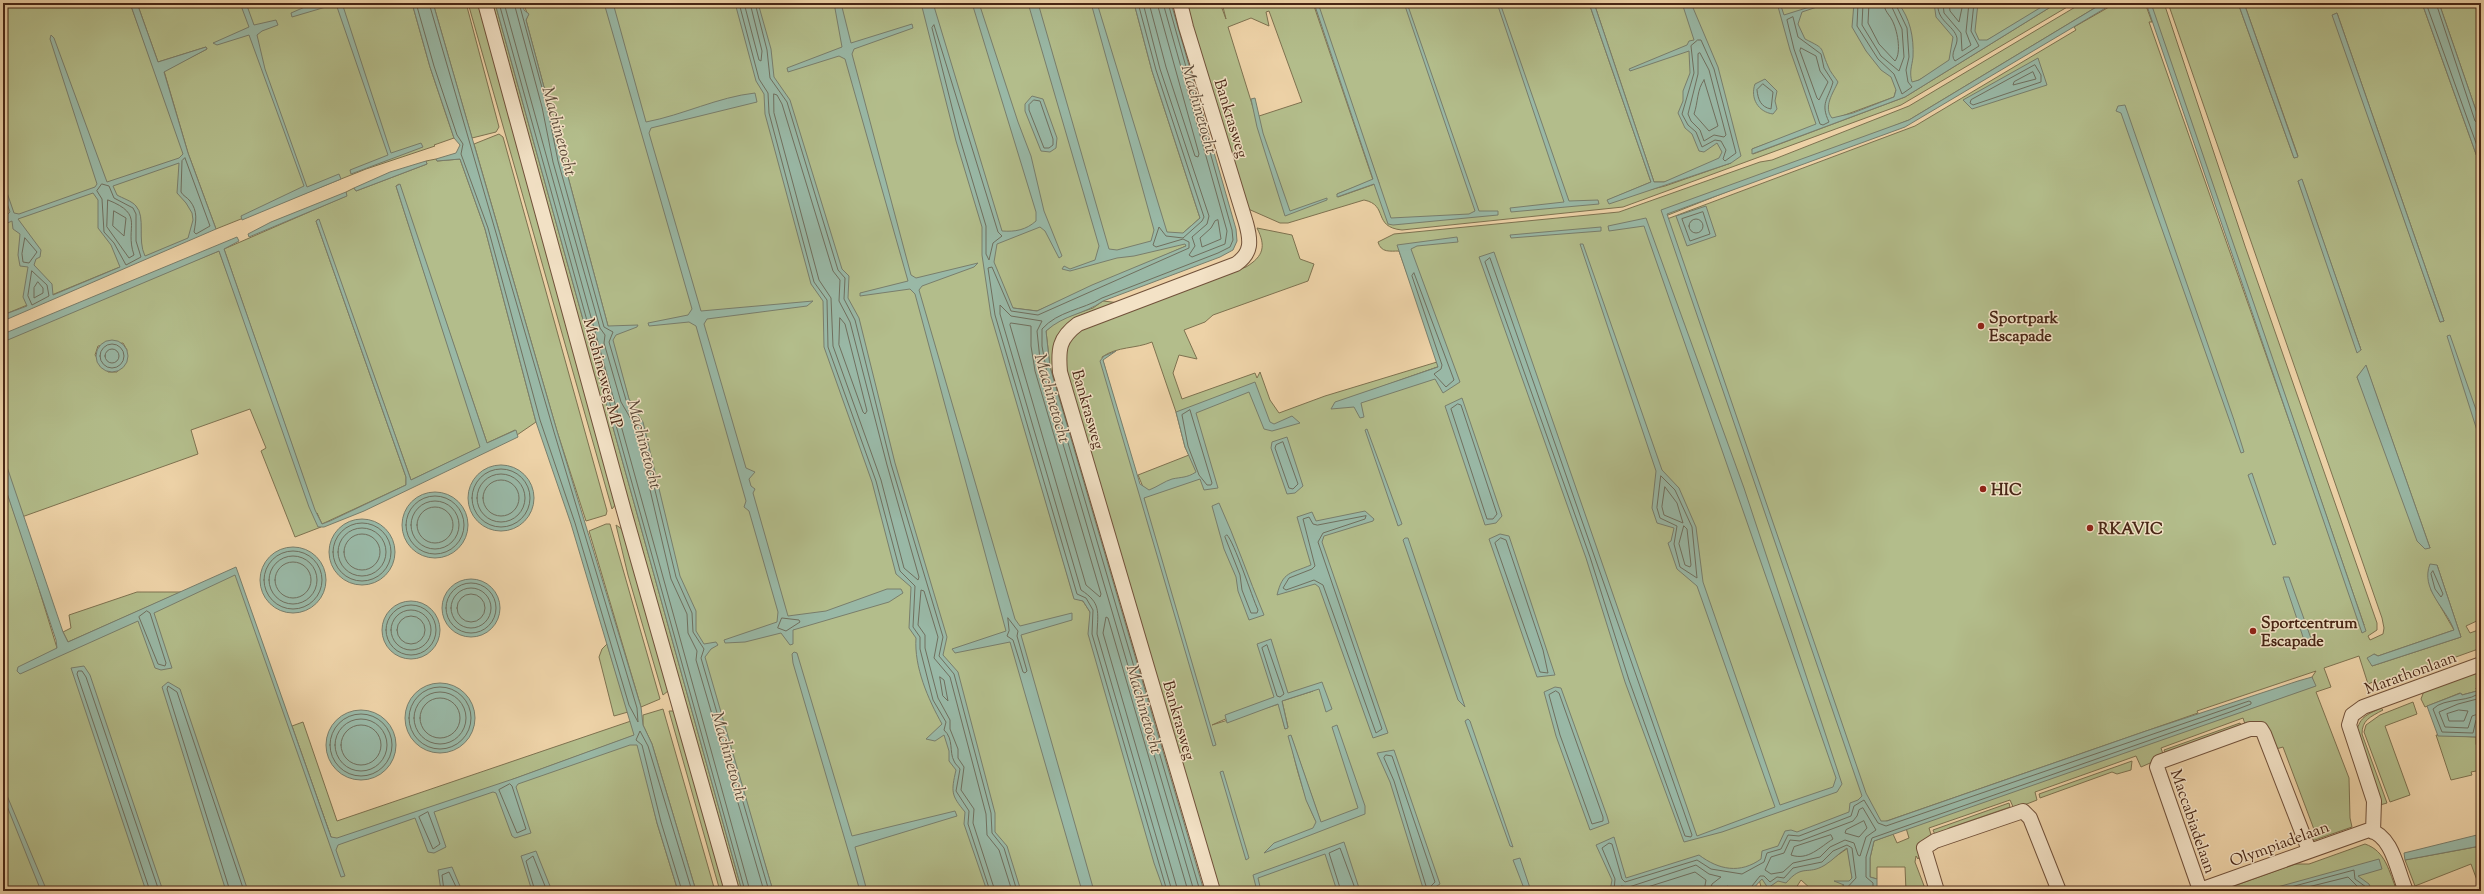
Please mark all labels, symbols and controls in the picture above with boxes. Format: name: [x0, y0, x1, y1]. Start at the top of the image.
water label: Machinetocht: [1174, 62, 1222, 157]
street label: Bankrasweg: [1207, 76, 1253, 161]
water label: Machinetocht: [535, 84, 582, 179]
place label: Sportpark Escapade: [1989, 308, 2059, 349]
street label: Machineweg MP: [576, 316, 627, 431]
marker: Sportpark Escapade: [1976, 321, 1986, 331]
water label: Machinetocht: [1027, 351, 1075, 446]
street label: Bankrasweg: [1064, 367, 1109, 452]
water label: Machinetocht: [620, 397, 667, 492]
place label: HIC: [1991, 480, 2022, 503]
marker: HIC: [1978, 484, 1988, 494]
place label: RKAVIC: [2098, 519, 2163, 542]
marker: RKAVIC: [2085, 523, 2095, 533]
place label: Sportcentrum Escapade: [2261, 613, 2358, 654]
marker: Sportcentrum Escapade: [2248, 626, 2258, 636]
street label: Marathonlaan: [2362, 647, 2461, 702]
water label: Machinetocht: [1119, 662, 1167, 757]
street label: Bankrasweg: [1155, 678, 1200, 763]
water label: Machinetocht: [704, 709, 752, 804]
street label: Maccabiadelaan: [2163, 767, 2220, 878]
street label: Olympiadelaan: [2227, 816, 2333, 874]

